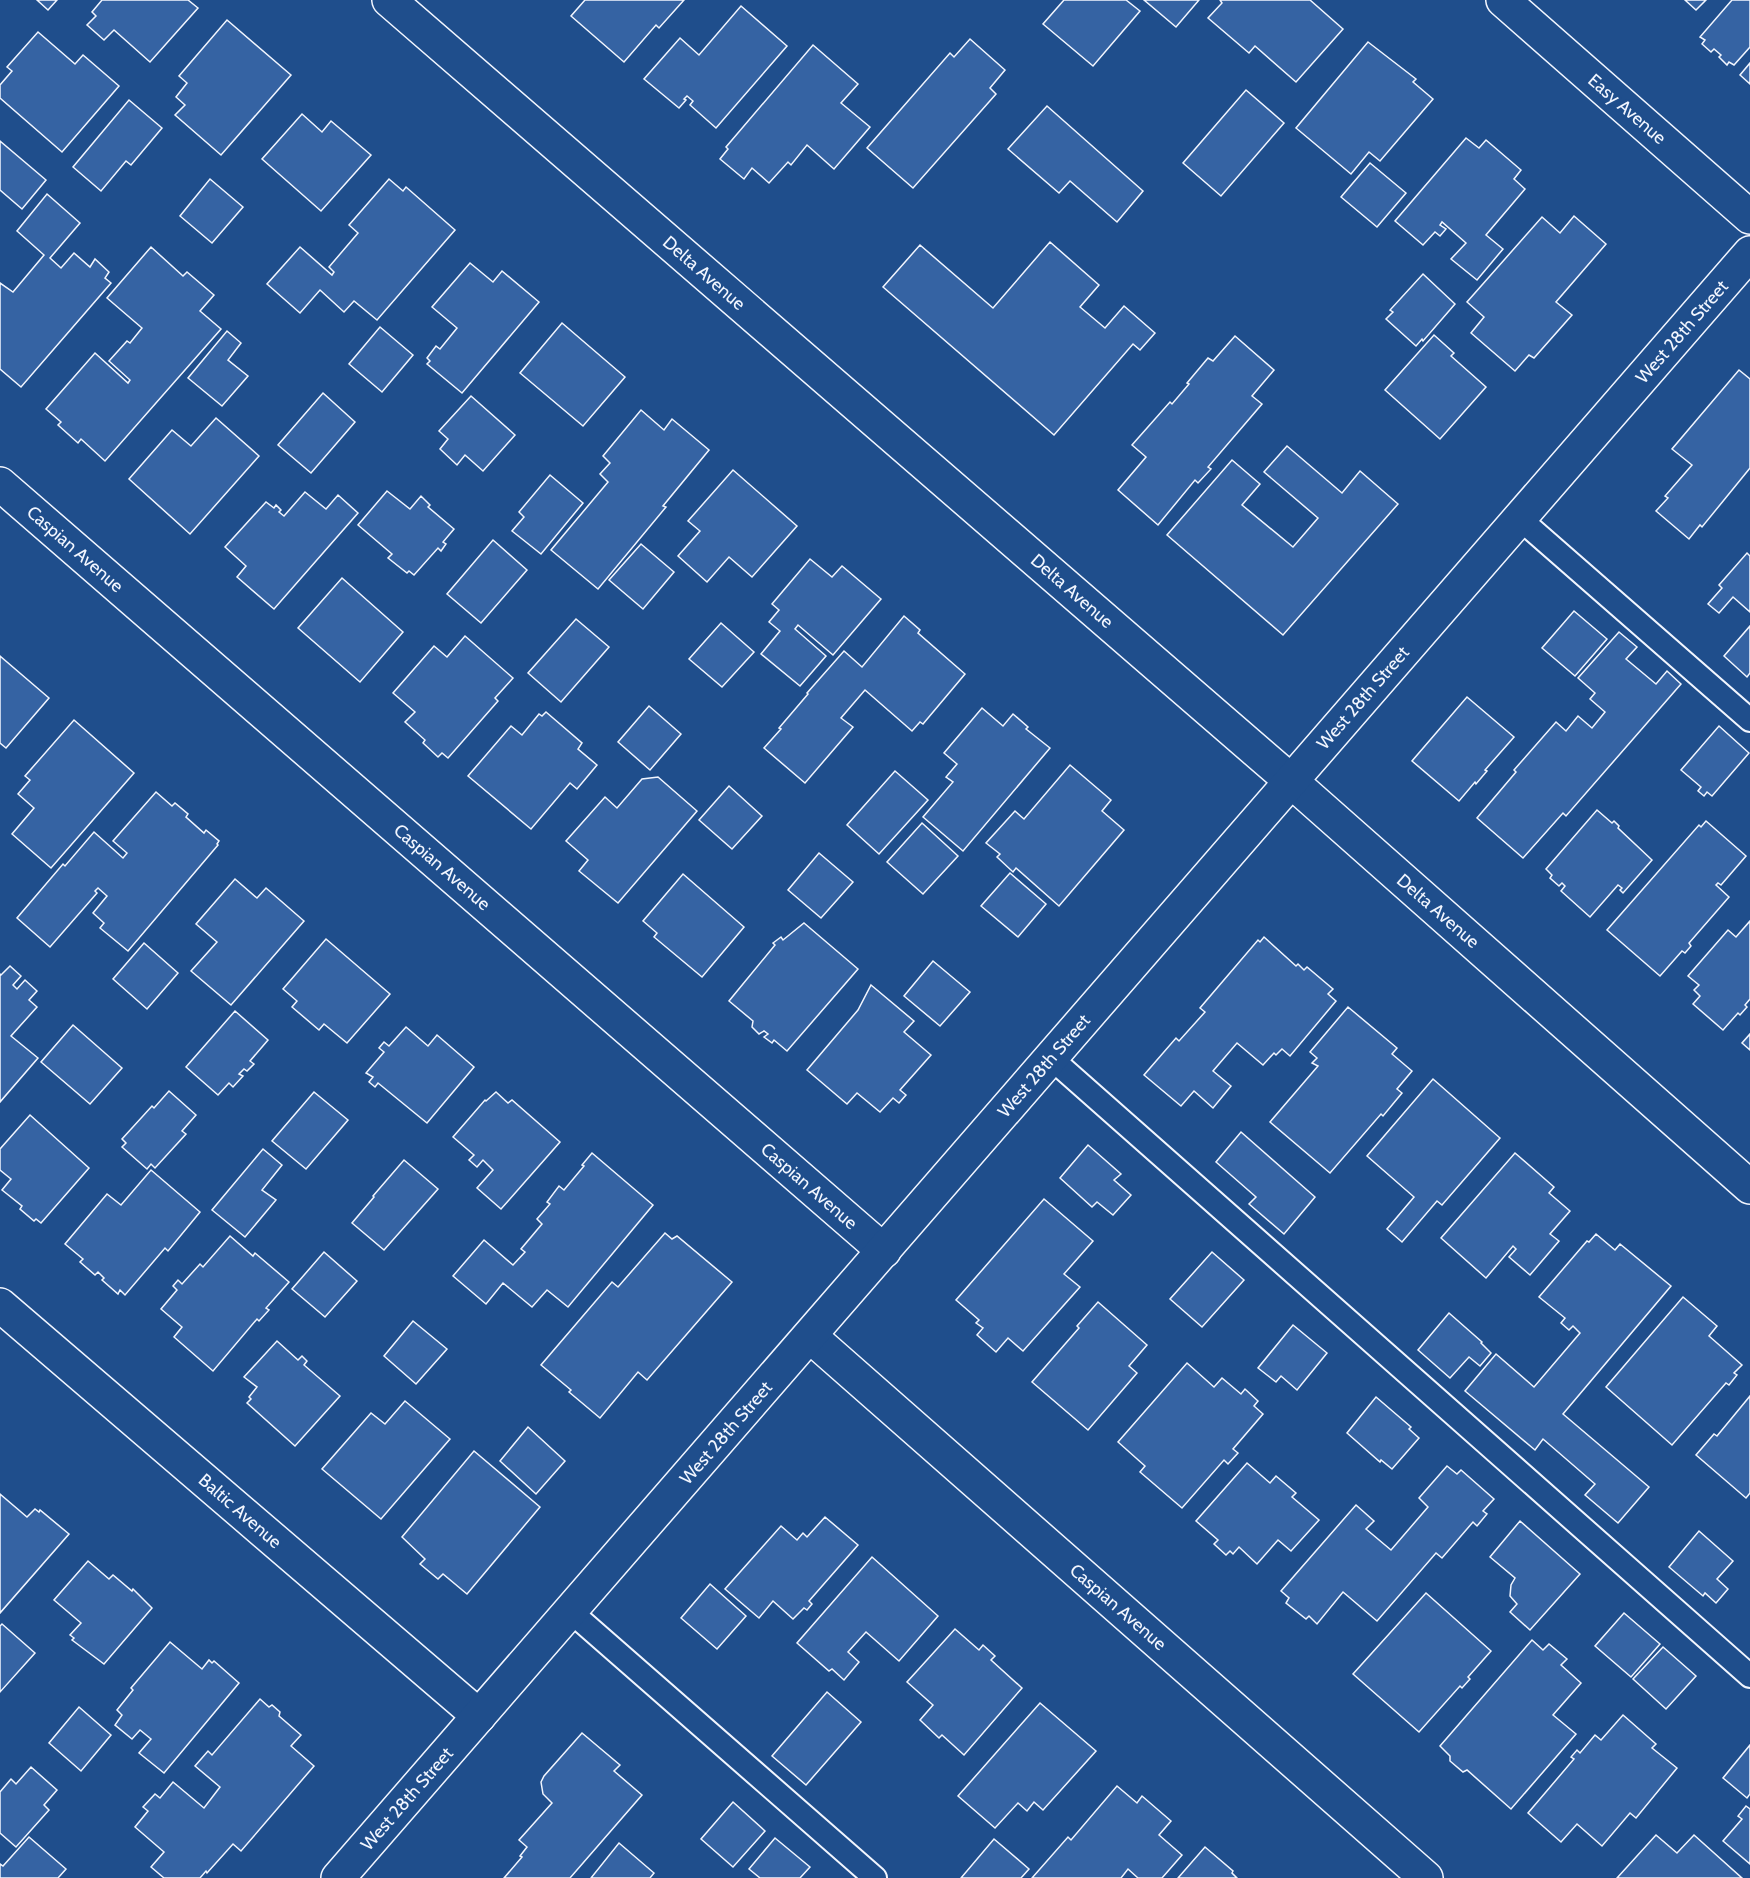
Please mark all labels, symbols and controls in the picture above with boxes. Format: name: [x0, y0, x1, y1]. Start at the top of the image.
street label: Easy Avenue: [1583, 69, 1671, 149]
street label: Delta Avenue: [658, 231, 750, 315]
street label: West 28th Street: [1631, 276, 1733, 388]
street label: Caspian Avenue: [22, 501, 128, 597]
street label: Delta Avenue: [1026, 549, 1118, 633]
street label: West 28th Street: [1312, 642, 1414, 754]
street label: Caspian Avenue: [389, 819, 495, 915]
street label: Delta Avenue: [1392, 869, 1484, 953]
street label: West 28th Street: [993, 1010, 1095, 1122]
street label: Caspian Avenue: [756, 1138, 862, 1234]
street label: West 28th Street: [675, 1377, 777, 1489]
street label: Baltic Avenue: [194, 1469, 286, 1553]
street label: Caspian Avenue: [1065, 1559, 1171, 1655]
street label: West 28th Street: [356, 1743, 458, 1855]

